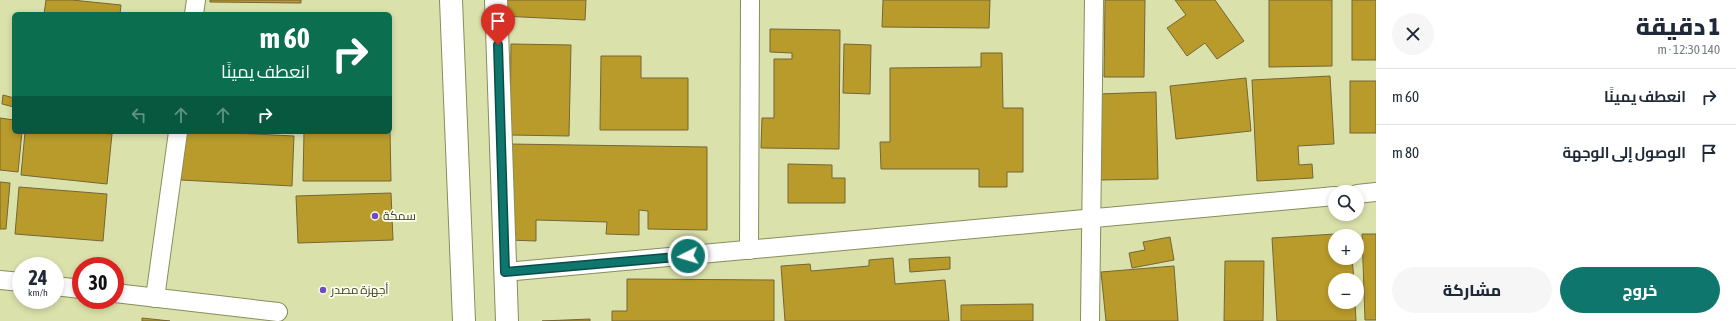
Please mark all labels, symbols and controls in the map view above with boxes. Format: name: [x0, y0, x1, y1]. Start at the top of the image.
pin: [481, 4, 515, 45]
icon: arrive: [487, 10, 509, 32]
button: close: [1392, 13, 1434, 55]
text: 1 دقيقة: [1636, 13, 1720, 40]
text: 60 m: [260, 22, 310, 54]
icon: right: [324, 28, 376, 80]
text: 140 m · 12:30: [1657, 42, 1720, 57]
text: انعطف يمينًا: [221, 61, 310, 82]
icon: right: [1698, 86, 1720, 108]
text: 60 m: [1392, 88, 1419, 105]
text: انعطف يمينًا: [1604, 88, 1686, 105]
icon: left: [128, 104, 150, 126]
icon: ahead: [170, 104, 192, 126]
icon: ahead: [212, 104, 234, 126]
icon: right: [254, 104, 276, 126]
icon: arrive: [1698, 142, 1720, 164]
text: 80 m: [1392, 144, 1419, 161]
text: الوصول إلى الوجهة: [1562, 144, 1686, 161]
map controls: [1328, 185, 1364, 309]
button: search: [1328, 185, 1364, 221]
place label: سمكة: [383, 209, 416, 223]
marker: سمكة: [370, 211, 380, 221]
button: +: [1328, 229, 1364, 265]
position arrow: [667, 235, 709, 277]
speed limit sign: 30: [72, 257, 124, 309]
text: 24: [29, 266, 47, 289]
button: مشاركة: [1392, 267, 1552, 313]
button: خروج: [1560, 267, 1720, 313]
button: −: [1328, 273, 1364, 309]
place label: أجهزة مصدر: [330, 282, 389, 297]
marker: أجهزة مصدر: [318, 285, 328, 295]
text: km/h: [28, 287, 48, 298]

